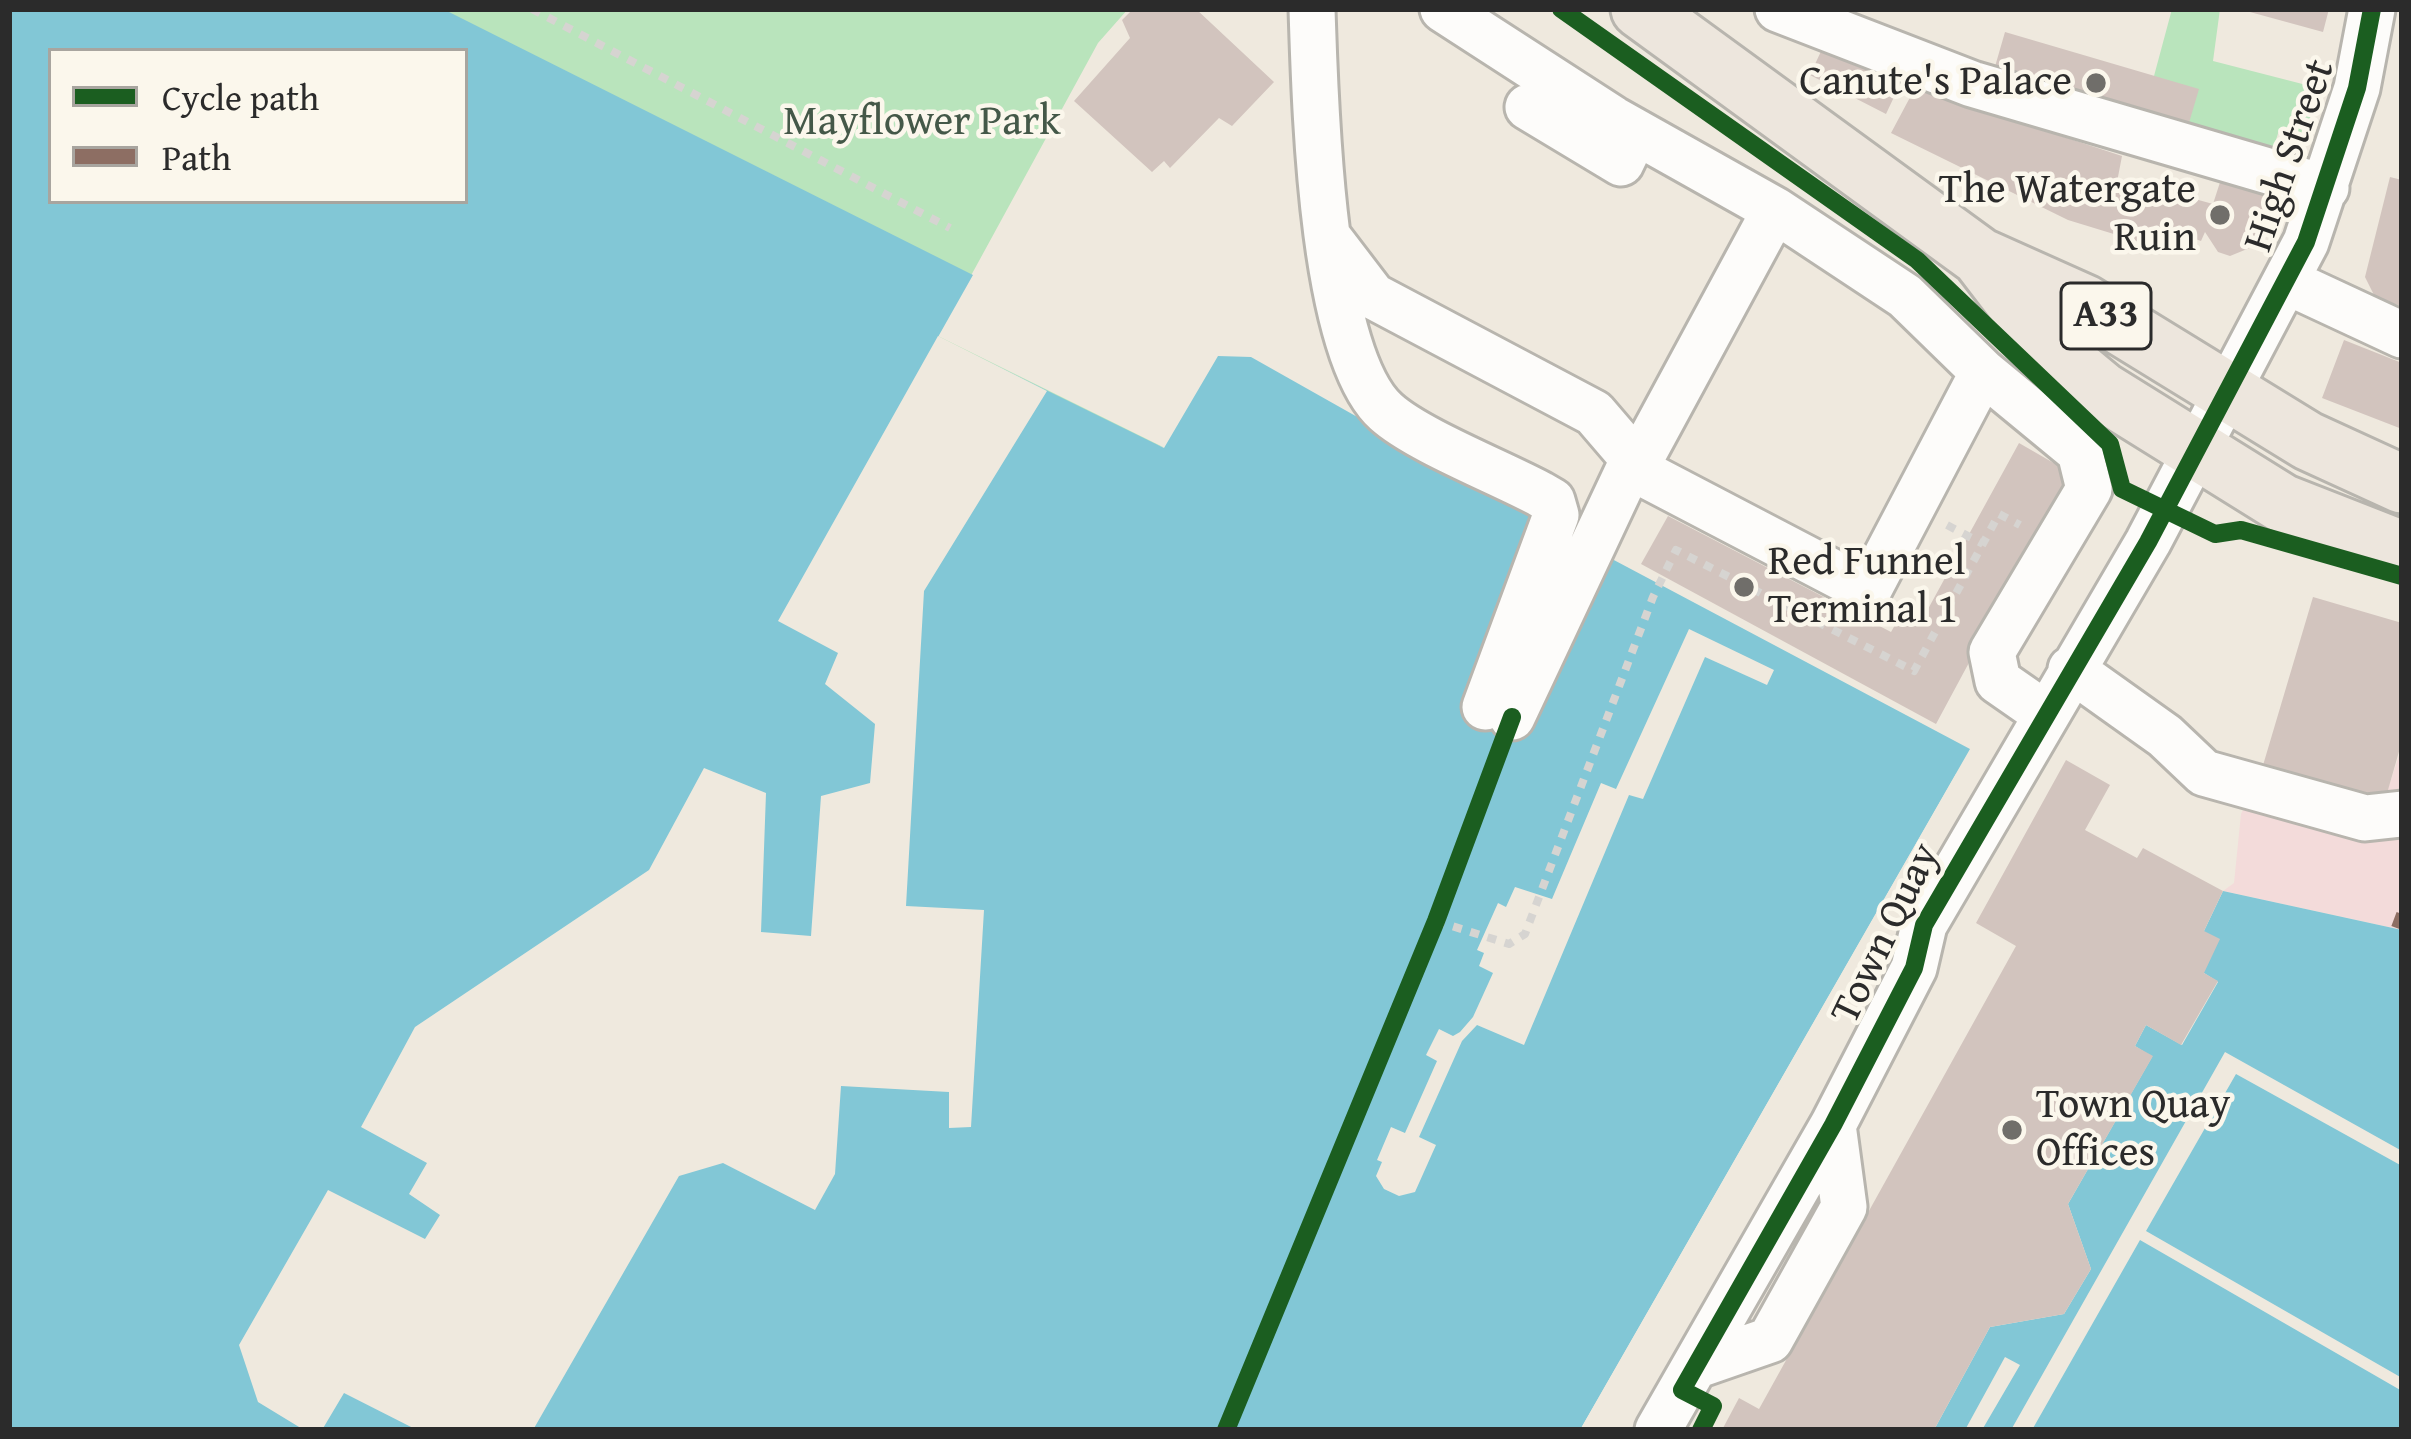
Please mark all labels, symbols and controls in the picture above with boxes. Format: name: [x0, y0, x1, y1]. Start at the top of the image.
legend: [48, 48, 468, 204]
street label: High Street: [2235, 53, 2347, 259]
place label: Canute's Palace: [1799, 58, 2072, 108]
text: Cycle path: [162, 70, 319, 123]
marker: Canute's Palace: [2083, 70, 2109, 96]
park label: Mayflower Park: [783, 98, 1061, 148]
text: Path: [162, 130, 231, 183]
place label: The Watergate Ruin: [1939, 166, 2196, 264]
marker: The Watergate Ruin: [2207, 202, 2233, 228]
road number: A33: [2061, 283, 2151, 349]
place label: Red Funnel Terminal 1: [1768, 538, 1965, 636]
marker: Red Funnel Terminal 1: [1731, 574, 1757, 600]
street label: Town Quay: [1822, 836, 1952, 1032]
place label: Town Quay Offices: [2036, 1081, 2230, 1180]
marker: Town Quay Offices: [1999, 1117, 2025, 1143]

